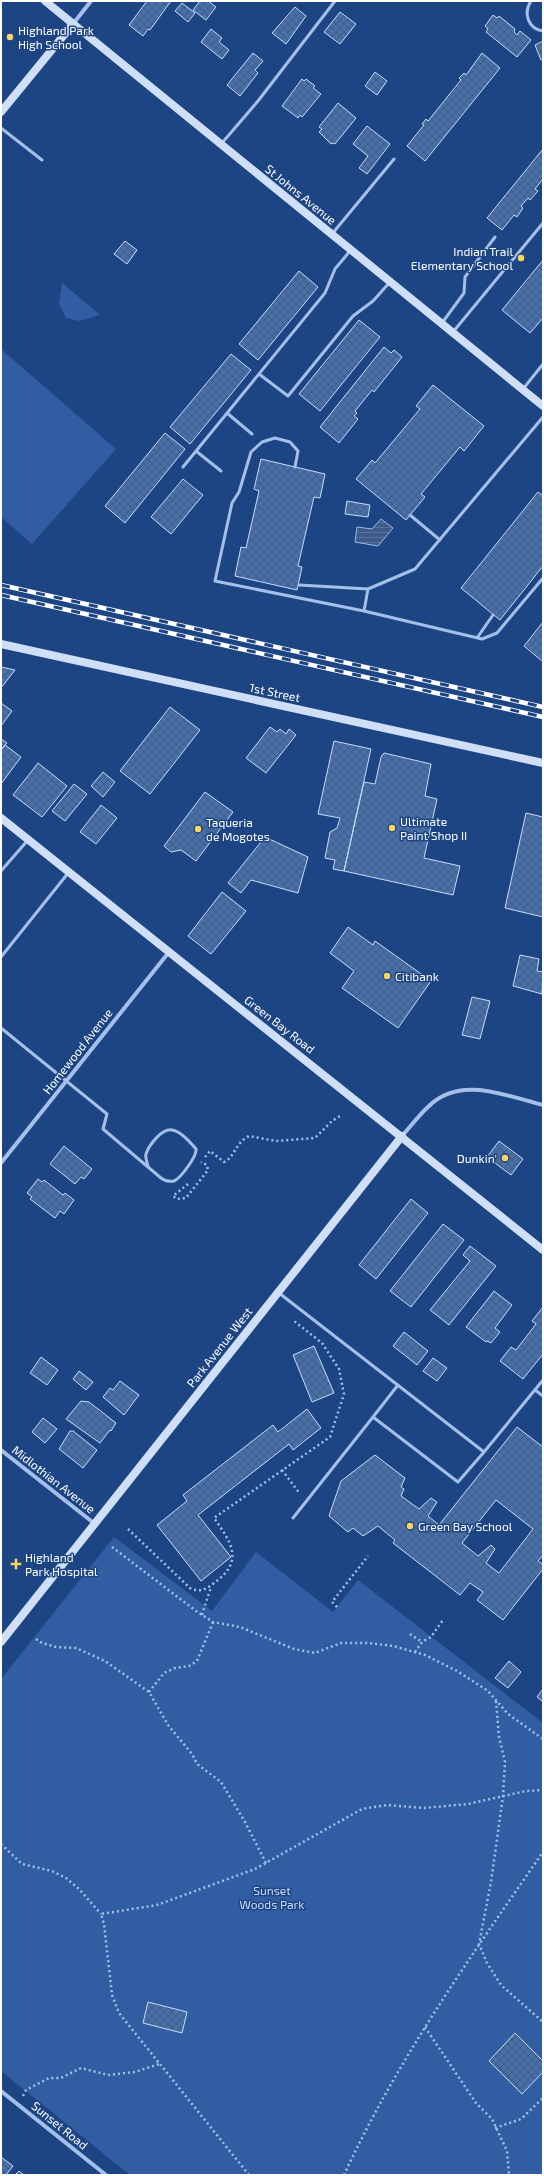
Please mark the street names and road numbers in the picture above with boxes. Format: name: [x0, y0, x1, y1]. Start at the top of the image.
street label: St Johns Avenue: [263, 161, 339, 227]
street label: 1st Street: [248, 680, 302, 704]
street label: Green Bay Road: [242, 992, 318, 1056]
street label: Homewood Avenue: [39, 1005, 115, 1097]
street label: Park Avenue West: [183, 1304, 255, 1390]
street label: Midlothian Avenue: [10, 1442, 98, 1516]
street label: Sunset Road: [29, 2098, 91, 2152]

